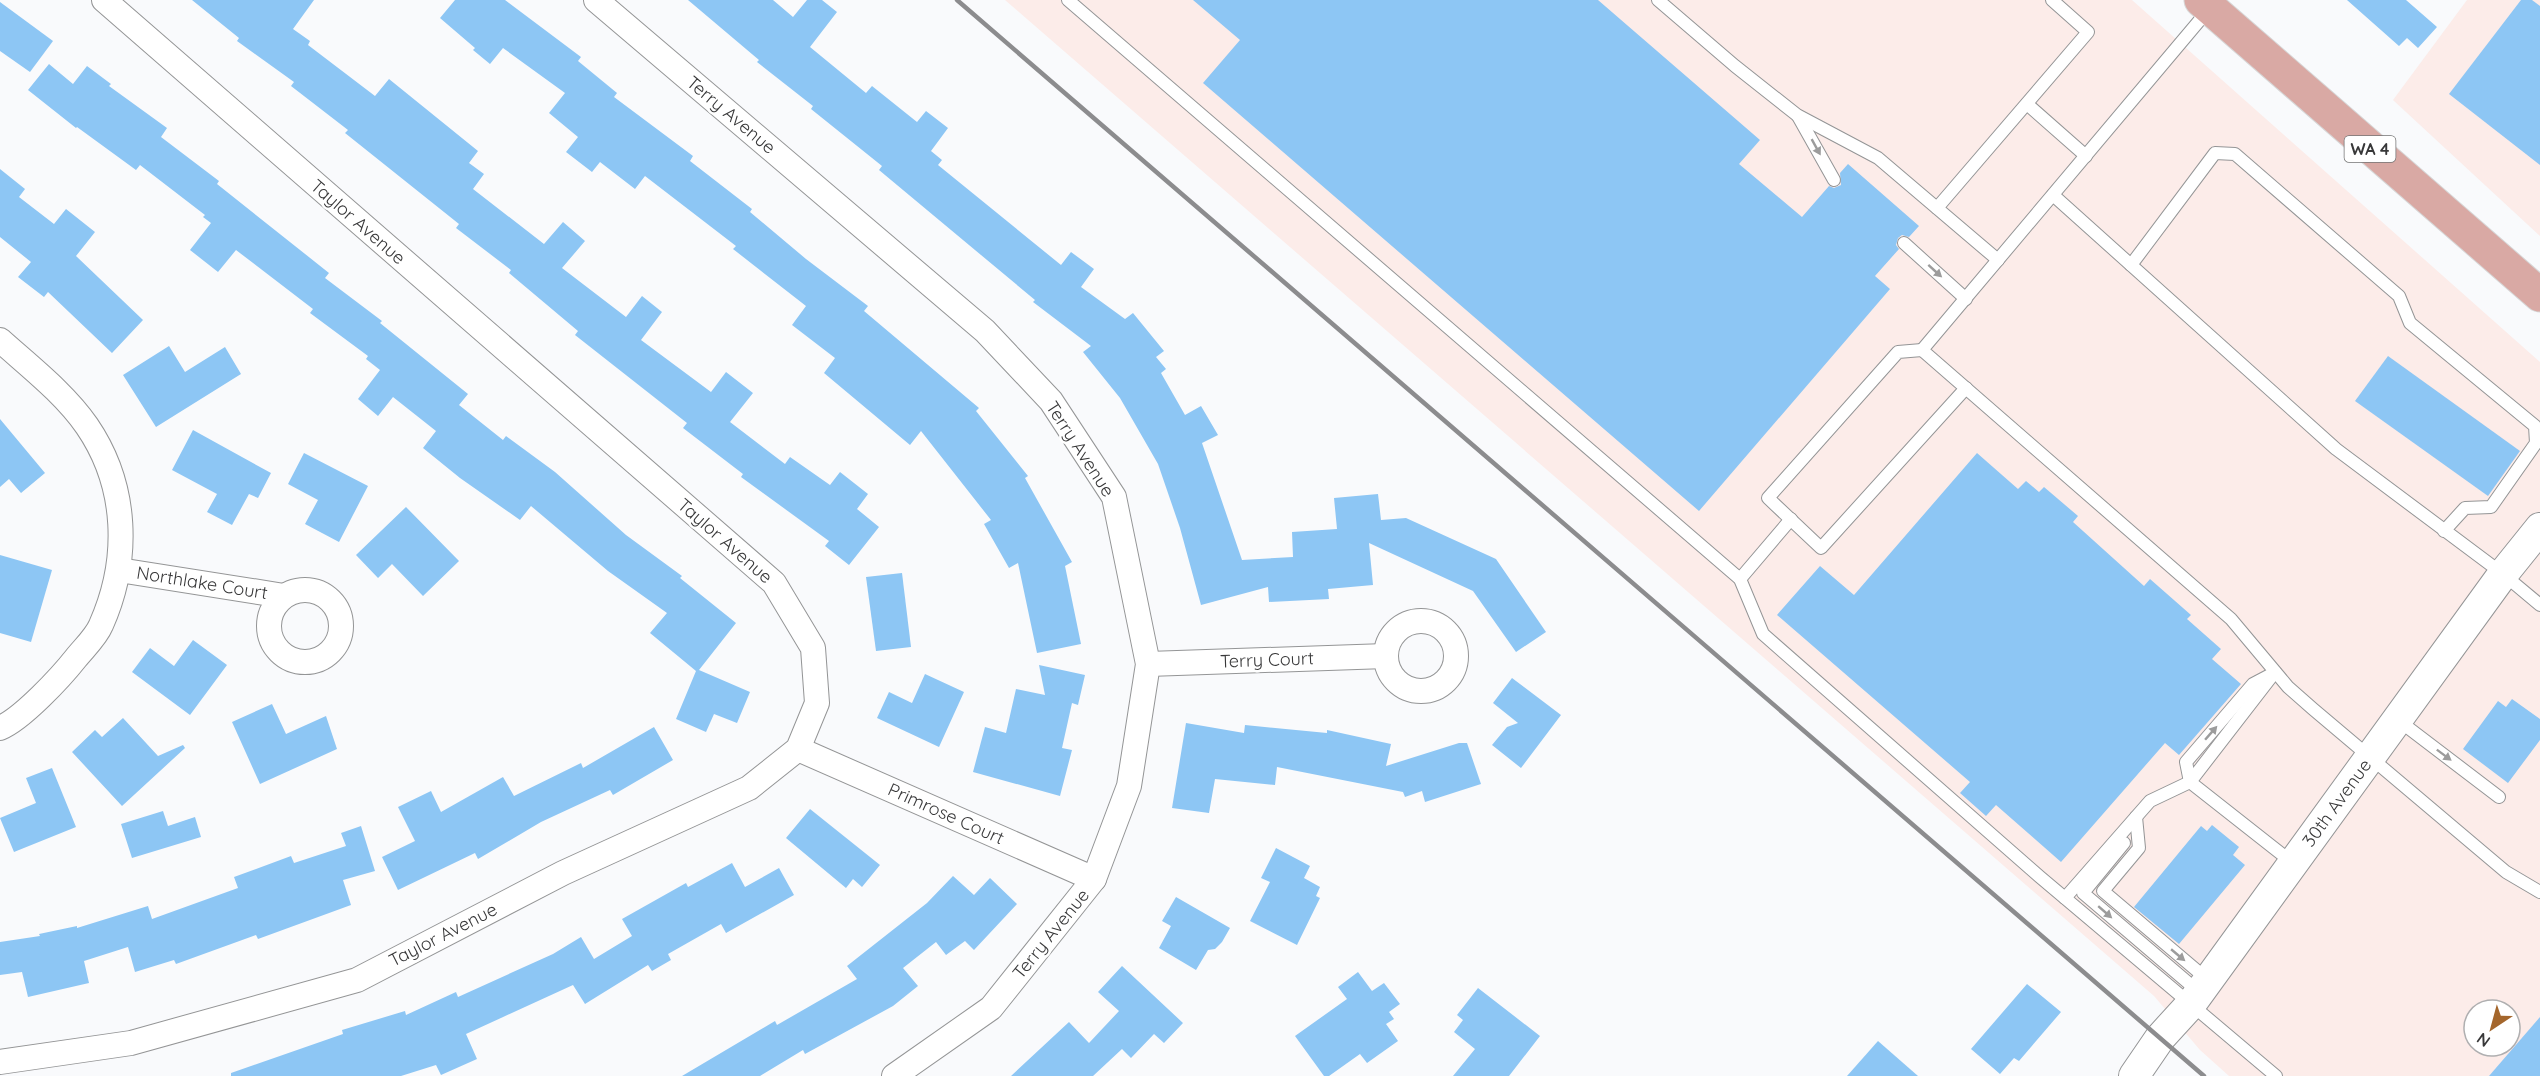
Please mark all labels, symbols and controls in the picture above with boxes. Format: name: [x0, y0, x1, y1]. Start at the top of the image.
street label: Terry Avenue: [682, 71, 781, 159]
road number: WA 4: [2344, 136, 2396, 162]
one-way arrow: [1811, 139, 1821, 156]
street label: Taylor Avenue: [306, 174, 411, 269]
one-way arrow: [1927, 264, 1942, 277]
street label: Terry Avenue: [1041, 397, 1120, 501]
street label: Taylor Avenue: [673, 493, 778, 588]
street label: Northlake Court: [135, 561, 269, 604]
street label: Terry Court: [1220, 646, 1314, 673]
one-way arrow: [2204, 726, 2217, 741]
one-way arrow: [2436, 748, 2451, 760]
street label: 30th Avenue: [2297, 754, 2376, 851]
street label: Primrose Court: [885, 778, 1008, 849]
street label: Terry Avenue: [1007, 884, 1094, 983]
street label: Taylor Avenue: [385, 897, 501, 972]
one-way arrow: [2097, 905, 2112, 918]
one-way arrow: [2170, 948, 2186, 961]
north arrow: [2462, 998, 2522, 1058]
text: N: [2473, 1029, 2494, 1052]

